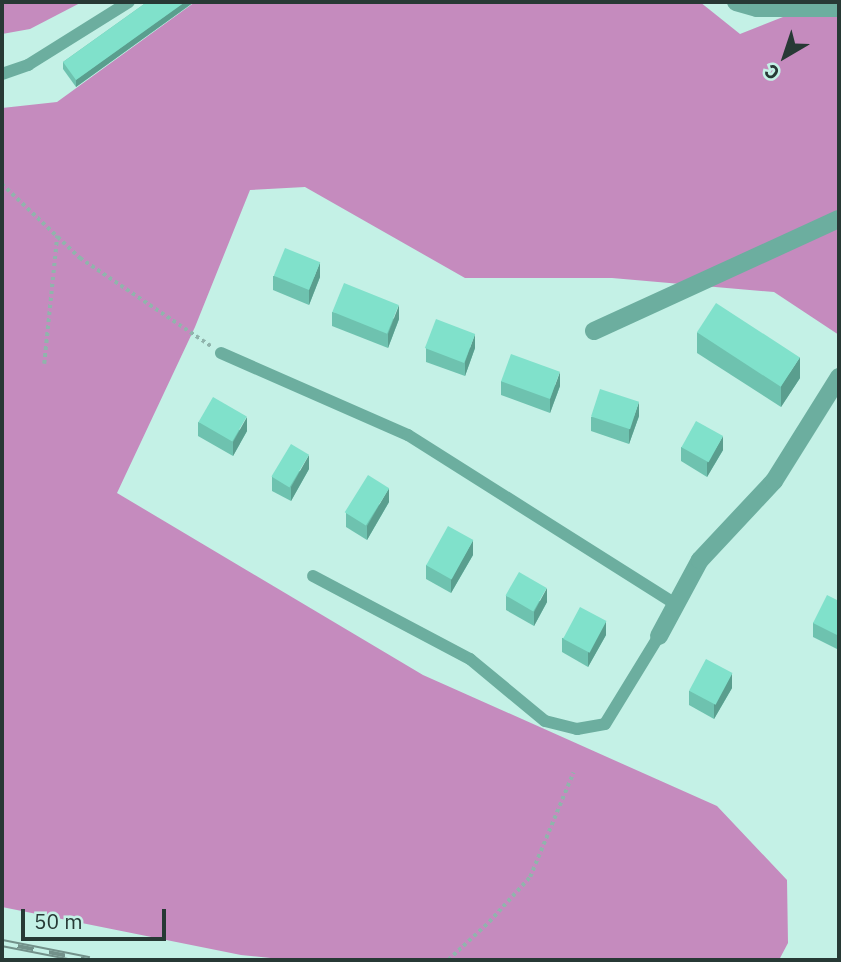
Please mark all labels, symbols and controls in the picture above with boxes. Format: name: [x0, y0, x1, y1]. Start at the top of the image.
north arrow: [750, 21, 820, 91]
text: С: [759, 59, 784, 86]
scale bar: [24, 895, 170, 939]
text: 50 m: [34, 907, 83, 935]

